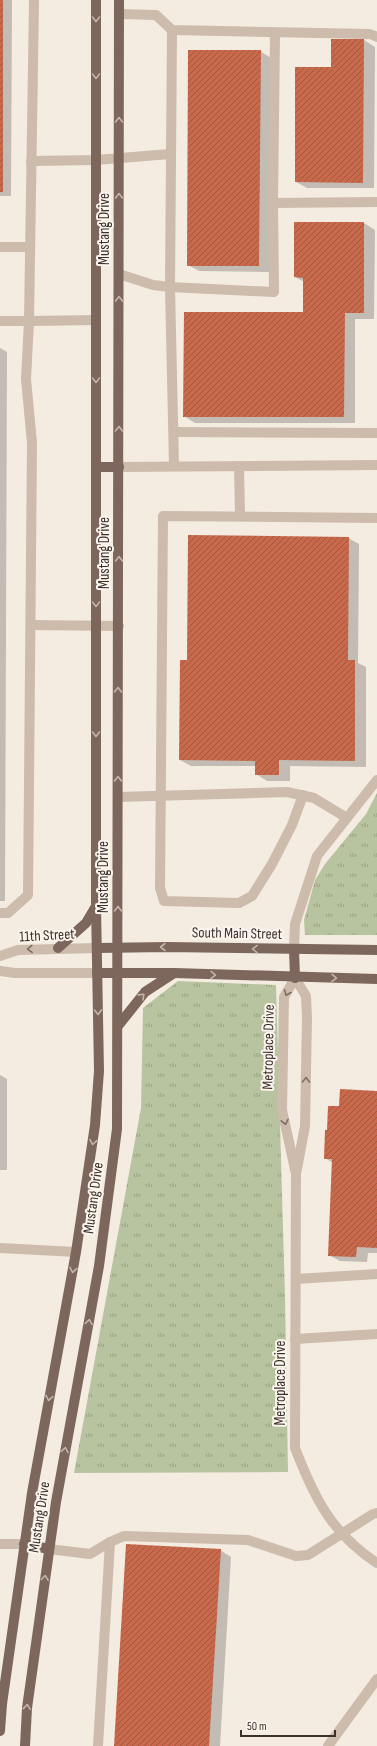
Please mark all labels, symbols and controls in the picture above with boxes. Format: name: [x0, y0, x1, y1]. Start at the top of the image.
one-way arrow: [92, 16, 100, 22]
one-way arrow: [92, 73, 100, 79]
one-way arrow: [115, 117, 123, 123]
street label: Mustang Drive: [95, 193, 114, 265]
one-way arrow: [115, 193, 123, 199]
one-way arrow: [115, 296, 123, 302]
one-way arrow: [92, 377, 100, 383]
one-way arrow: [115, 426, 123, 432]
street label: Mustang Drive: [95, 517, 114, 589]
one-way arrow: [115, 556, 123, 562]
one-way arrow: [92, 601, 100, 607]
one-way arrow: [114, 687, 122, 693]
one-way arrow: [92, 731, 100, 737]
one-way arrow: [114, 776, 122, 782]
street label: Mustang Drive: [94, 841, 113, 913]
one-way arrow: [114, 906, 122, 912]
street label: South Main Street: [192, 923, 283, 944]
street label: 11th Street: [19, 925, 76, 946]
one-way arrow: [160, 943, 166, 951]
one-way arrow: [27, 945, 33, 954]
one-way arrow: [252, 945, 258, 953]
one-way arrow: [210, 970, 216, 979]
one-way arrow: [331, 974, 337, 982]
one-way arrow: [284, 989, 292, 997]
one-way arrow: [137, 993, 145, 1000]
street label: Metroplace Drive: [258, 1004, 279, 1090]
one-way arrow: [94, 1009, 102, 1015]
one-way arrow: [302, 1077, 310, 1083]
one-way arrow: [280, 1119, 288, 1125]
one-way arrow: [89, 1139, 98, 1145]
street label: Mustang Drive: [79, 1161, 108, 1235]
one-way arrow: [69, 1267, 77, 1273]
one-way arrow: [84, 1319, 92, 1325]
street label: Metroplace Drive: [271, 1340, 290, 1426]
one-way arrow: [45, 1395, 54, 1401]
one-way arrow: [60, 1447, 69, 1453]
street label: Mustang Drive: [24, 1480, 54, 1554]
one-way arrow: [40, 1575, 49, 1581]
one-way arrow: [22, 1704, 31, 1710]
scale bar: [241, 1712, 335, 1738]
text: 50 m: [247, 1719, 267, 1734]

